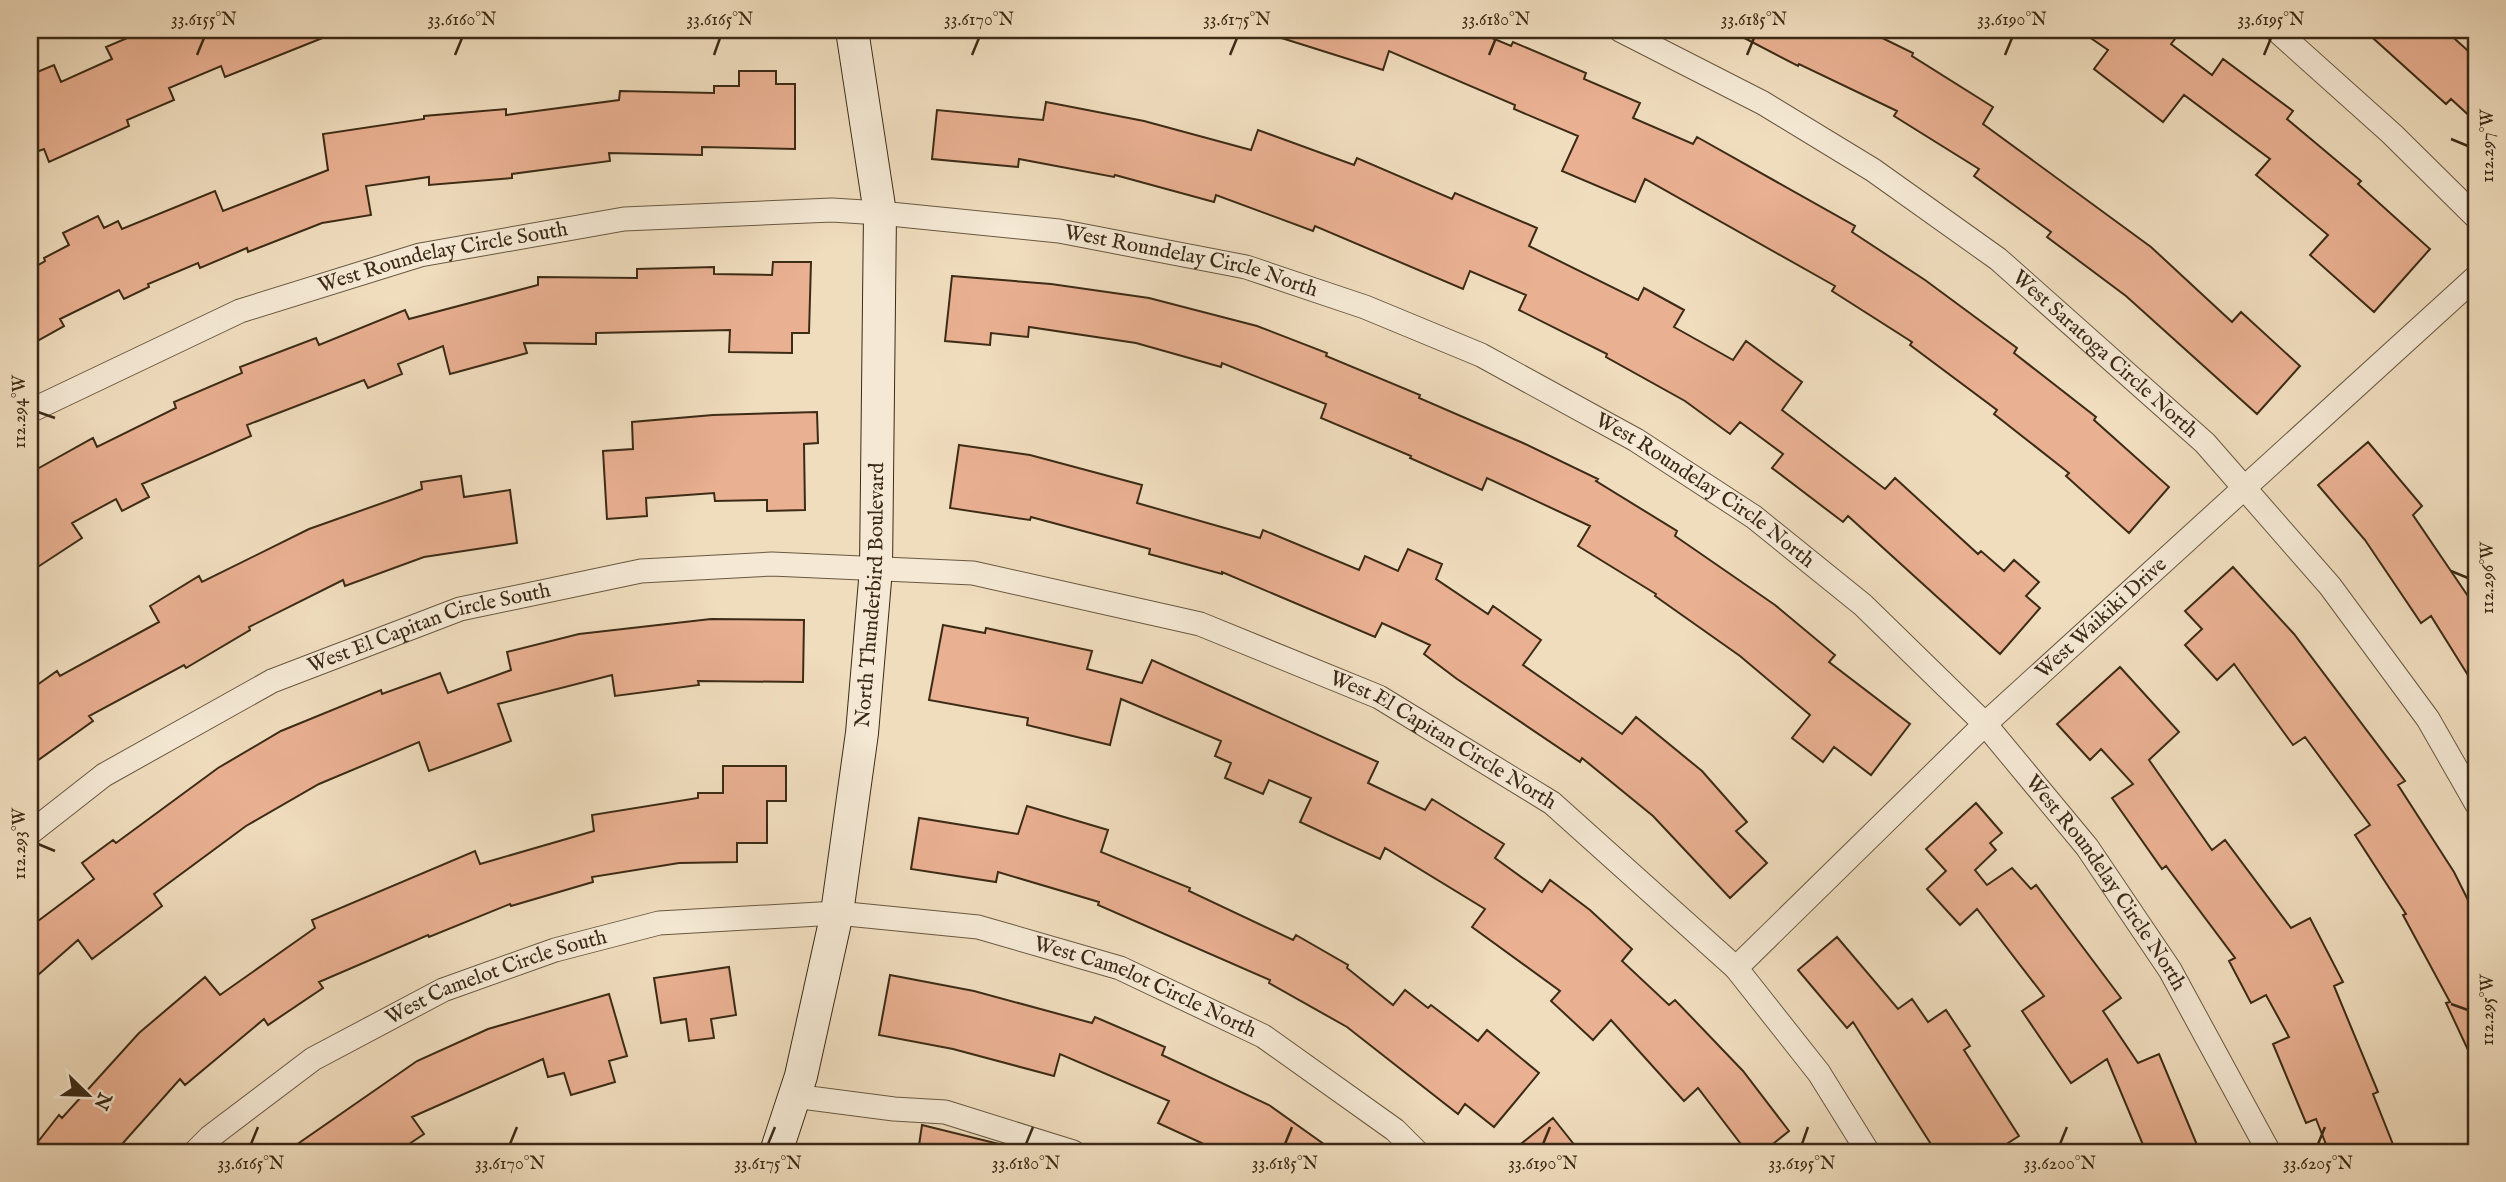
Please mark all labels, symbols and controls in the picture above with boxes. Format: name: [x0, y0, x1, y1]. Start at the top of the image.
text: 33.6155°N: [171, 9, 237, 32]
text: 33.6160°N: [427, 9, 497, 32]
text: 33.6165°N: [687, 9, 754, 32]
text: 33.6170°N: [944, 9, 1014, 32]
text: 33.6175°N: [1203, 9, 1271, 32]
text: 33.6180°N: [1462, 9, 1531, 32]
text: 33.6185°N: [1721, 9, 1788, 32]
text: 33.6190°N: [1977, 9, 2047, 32]
text: 33.6195°N: [2237, 9, 2305, 32]
text: 112.297°W: [2477, 109, 2500, 183]
street label: West Roundelay Circle South: [315, 216, 570, 299]
street label: West Roundelay Circle North: [1062, 219, 1321, 304]
street label: West Saratoga Circle North: [2006, 264, 2204, 444]
text: 112.294°W: [9, 374, 32, 449]
street label: West Roundelay Circle North: [1590, 407, 1820, 574]
street label: North Thunderbird Boulevard: [849, 462, 891, 729]
text: 112.296°W: [2477, 541, 2500, 614]
street label: West Waikiki Drive: [2030, 551, 2173, 685]
street label: West El Capitan Circle South: [304, 577, 553, 680]
street label: West El Capitan Circle North: [1326, 665, 1562, 816]
street label: West Roundelay Circle North: [2019, 769, 2192, 995]
text: 112.293°W: [9, 807, 32, 880]
street label: West Camelot Circle South: [381, 924, 610, 1032]
street label: West Camelot Circle North: [1031, 930, 1261, 1044]
text: 112.295°W: [2477, 973, 2500, 1046]
north arrow: [52, 1060, 122, 1130]
text: N: [87, 1088, 116, 1114]
text: 33.6165°N: [218, 1153, 285, 1176]
text: 33.6170°N: [475, 1153, 545, 1176]
text: 33.6175°N: [734, 1153, 802, 1176]
text: 33.6180°N: [992, 1153, 1061, 1176]
text: 33.6185°N: [1252, 1153, 1319, 1176]
text: 33.6190°N: [1508, 1153, 1578, 1176]
text: 33.6195°N: [1768, 1153, 1836, 1176]
text: 33.6200°N: [2024, 1153, 2097, 1176]
text: 33.6205°N: [2283, 1153, 2353, 1176]

